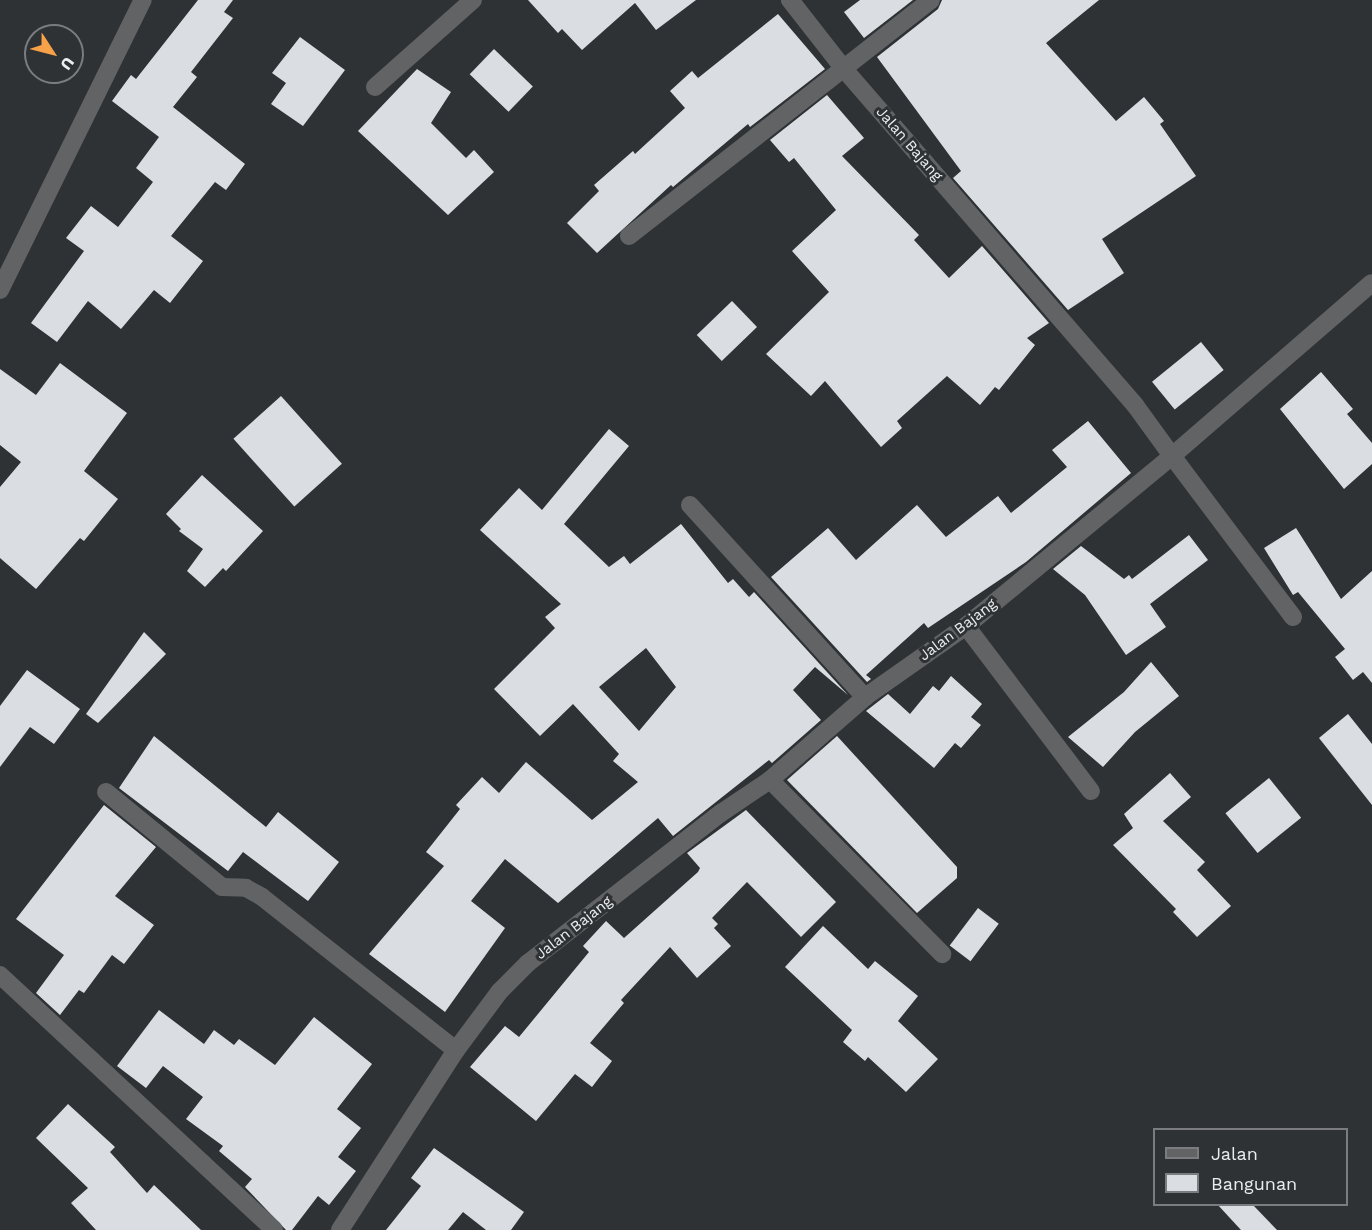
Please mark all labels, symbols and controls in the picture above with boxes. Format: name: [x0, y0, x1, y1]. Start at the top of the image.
north arrow: [24, 24, 84, 84]
text: U: [56, 54, 78, 74]
street label: Jalan Bajang: [872, 103, 946, 185]
street label: Jalan Bajang: [916, 595, 1000, 665]
street label: Jalan Bajang: [532, 893, 616, 963]
legend: [1153, 1128, 1348, 1206]
text: Jalan: [1211, 1143, 1258, 1164]
text: Bangunan: [1211, 1173, 1297, 1194]

